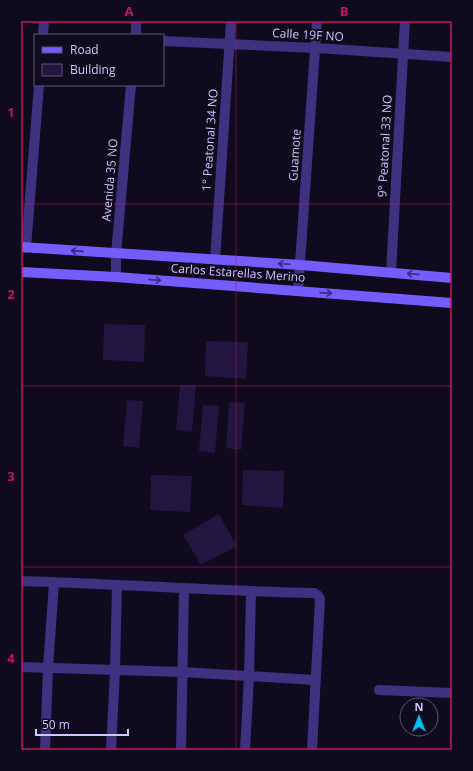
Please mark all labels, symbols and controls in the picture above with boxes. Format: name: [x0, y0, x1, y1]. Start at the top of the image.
text: A: [125, 2, 134, 20]
text: B: [340, 2, 349, 20]
street label: Calle 19F NO: [272, 24, 344, 45]
legend: [34, 34, 164, 86]
text: Road: [70, 41, 99, 58]
text: Building: [70, 61, 116, 78]
street label: 1° Peatonal 34 NO: [197, 88, 222, 192]
street label: 9° Peatonal 33 NO: [373, 94, 396, 198]
text: 1: [7, 103, 15, 121]
street label: Guamote: [284, 128, 305, 182]
street label: Avenida 35 NO: [97, 138, 122, 222]
one-way arrow: [71, 248, 84, 255]
street label: Carlos Estarellas Merino: [170, 259, 306, 286]
one-way arrow: [278, 261, 291, 268]
one-way arrow: [407, 271, 420, 278]
one-way arrow: [148, 276, 161, 283]
text: 2: [7, 285, 15, 303]
one-way arrow: [319, 290, 332, 297]
text: 3: [7, 467, 15, 485]
text: 4: [7, 649, 15, 667]
north arrow: [399, 697, 439, 737]
text: N: [415, 699, 423, 714]
scale bar: [36, 711, 128, 737]
text: 50 m: [42, 716, 70, 733]

